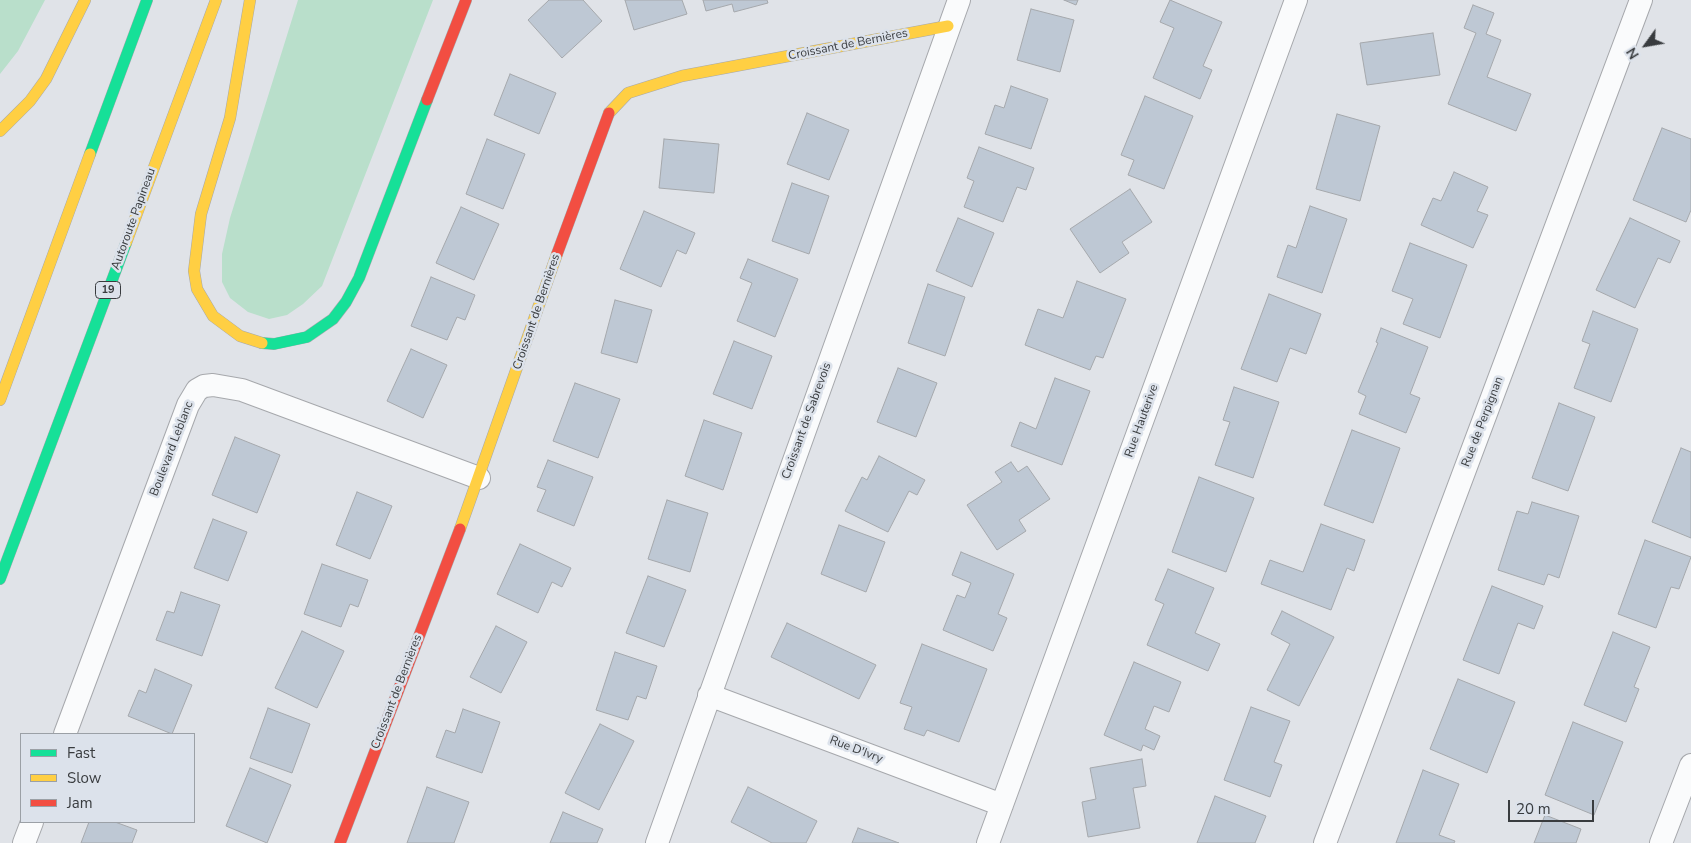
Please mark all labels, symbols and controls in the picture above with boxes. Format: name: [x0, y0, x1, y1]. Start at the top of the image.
north arrow: [1621, 20, 1671, 70]
street label: Croissant de Bernières: [787, 26, 909, 64]
text: N: [1622, 44, 1644, 63]
street label: Autoroute Papineau: [109, 166, 159, 272]
street label: Croissant de Bernières: [510, 252, 564, 372]
road number: 19: [96, 282, 120, 298]
street label: Croissant de Sabrevois: [779, 361, 835, 481]
street label: Rue de Perpignan: [1459, 375, 1507, 469]
street label: Rue Hauterive: [1122, 383, 1162, 459]
street label: Boulevard Leblanc: [147, 400, 197, 498]
street label: Croissant de Bernières: [369, 633, 425, 751]
legend: [20, 733, 195, 823]
street label: Rue D'Ivry: [827, 733, 885, 767]
text: Fast: [67, 743, 95, 763]
text: Slow: [67, 768, 101, 788]
scale bar: [1511, 790, 1597, 822]
text: Jam: [67, 793, 93, 813]
text: 20 m: [1516, 799, 1551, 819]

